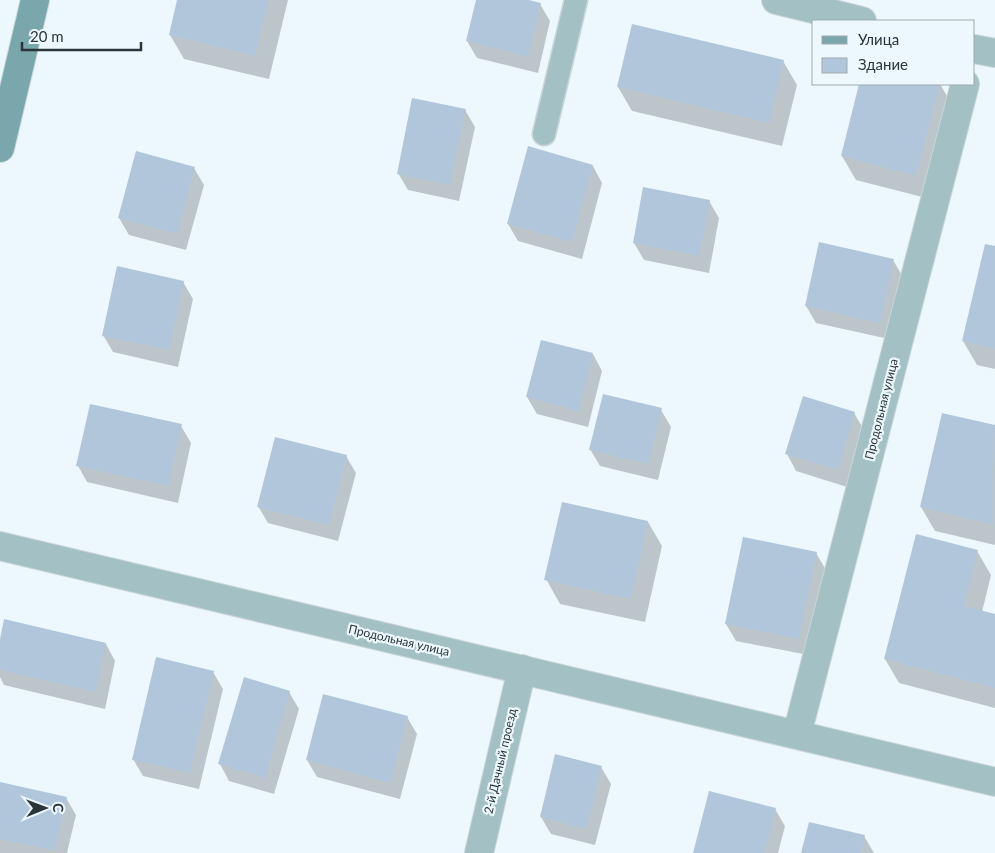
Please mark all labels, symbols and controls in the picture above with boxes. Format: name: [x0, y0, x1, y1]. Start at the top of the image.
scale bar: [22, 20, 141, 52]
legend: [812, 20, 975, 85]
text: 20 m: [30, 27, 64, 45]
text: Улица: [858, 30, 899, 48]
text: Здание: [858, 55, 908, 73]
street label: Продольная улица: [861, 357, 901, 461]
street label: Продольная улица: [347, 621, 451, 659]
street label: 2-й Дачный проезд: [481, 706, 520, 815]
north arrow: [20, 783, 70, 833]
text: С: [50, 803, 67, 813]

